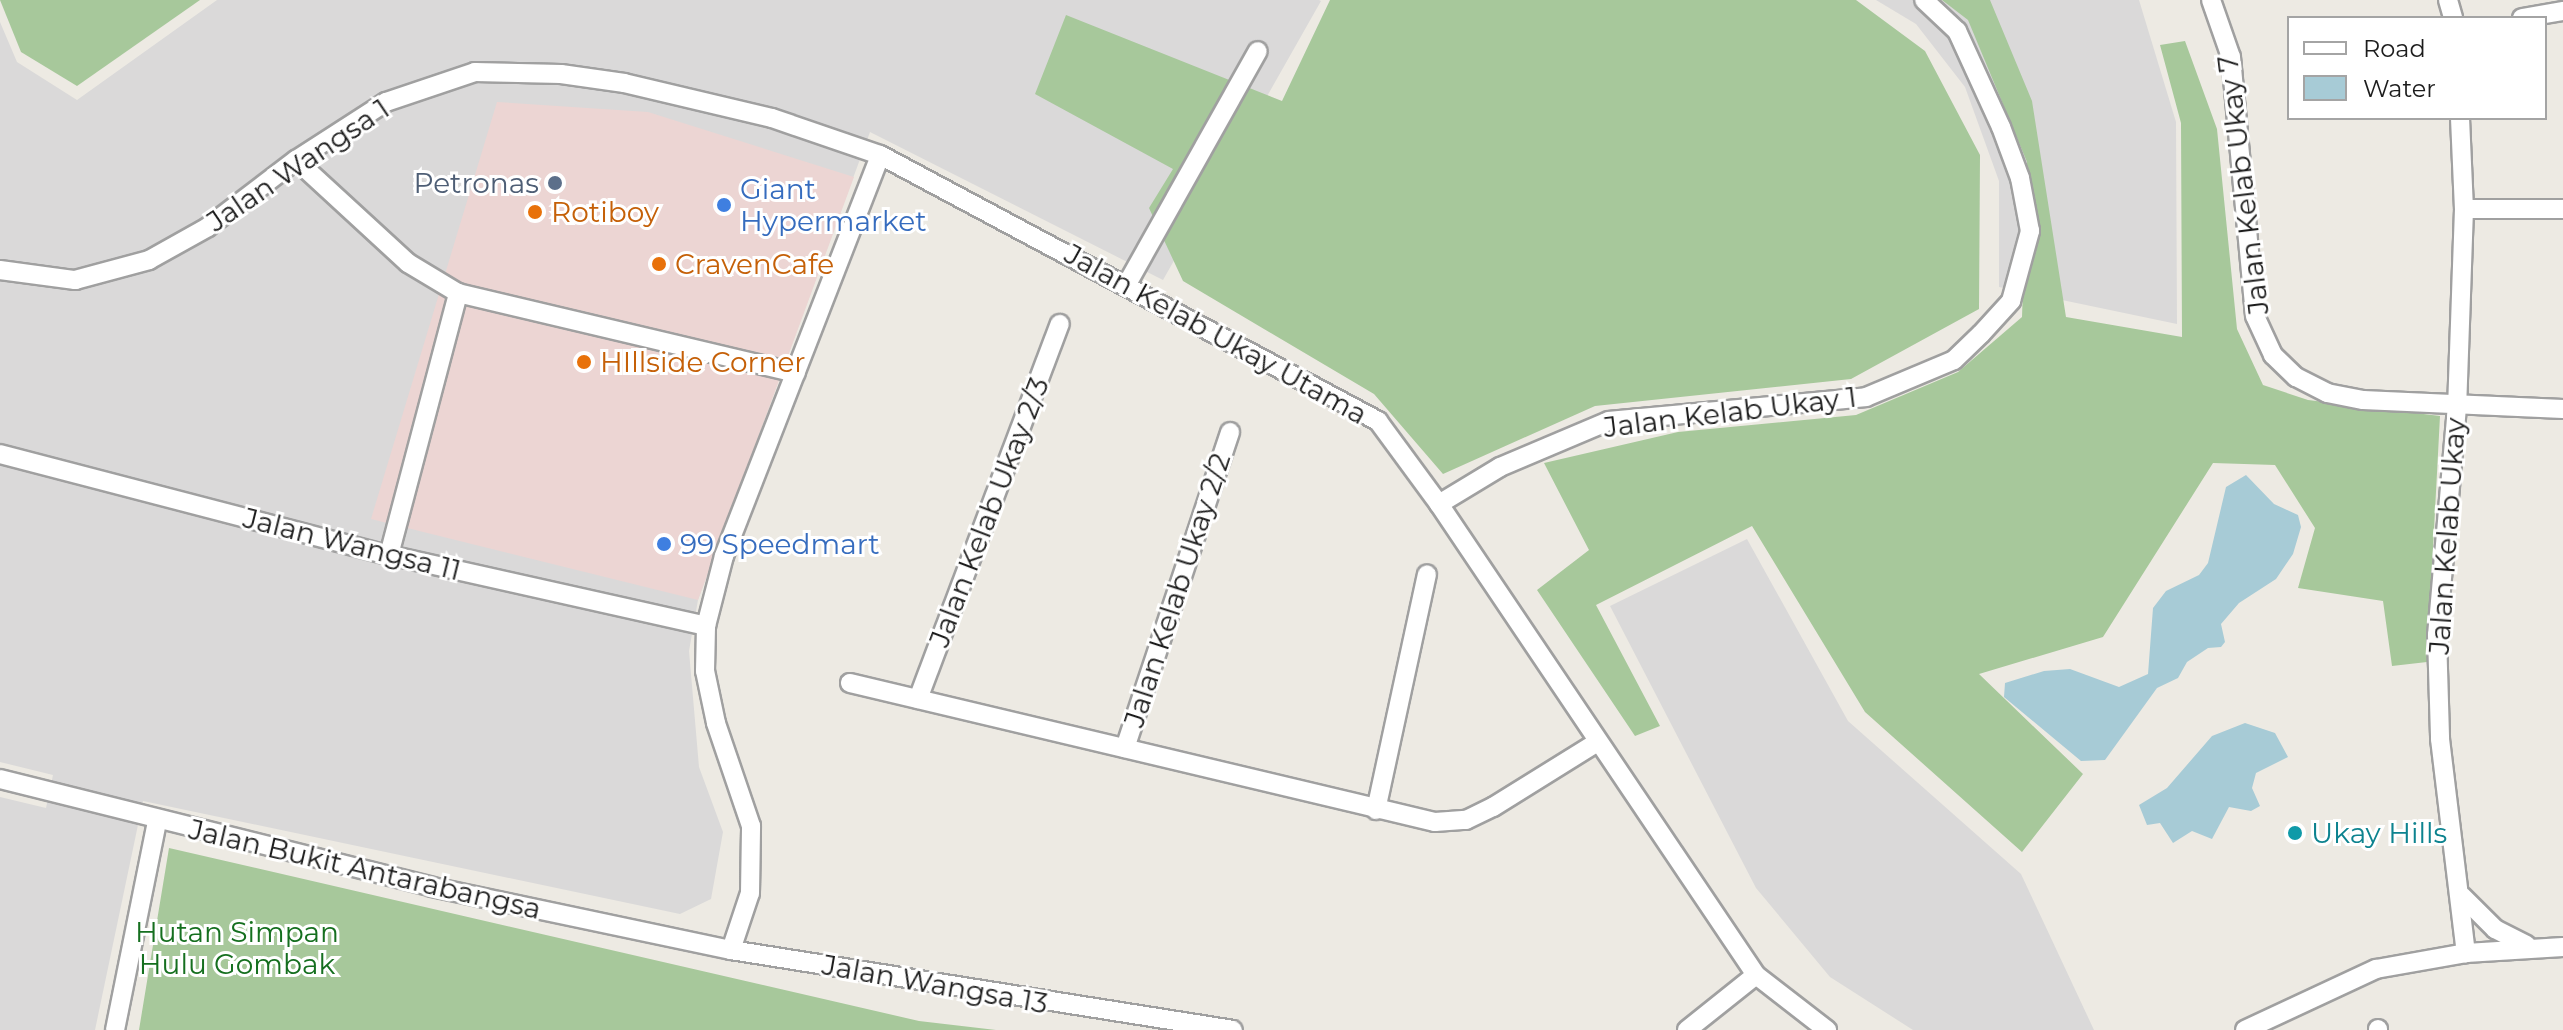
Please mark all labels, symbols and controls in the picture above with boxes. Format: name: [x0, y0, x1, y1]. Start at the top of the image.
legend: [2287, 16, 2547, 120]
text: Road: [2363, 34, 2426, 63]
street label: Jalan Kelab Ukay 7: [2210, 53, 2276, 317]
text: Water: [2363, 74, 2436, 103]
street label: Jalan Wangsa 1: [200, 92, 396, 238]
place label: Petronas: [413, 166, 539, 200]
place label: Giant Hypermarket: [740, 172, 927, 238]
marker: Petronas: [546, 174, 564, 192]
place label: Rotiboy: [551, 195, 659, 229]
marker: Giant Hypermarket: [715, 196, 733, 214]
marker: Rotiboy: [526, 203, 544, 221]
street label: Jalan Kelab Ukay Utama: [1059, 237, 1373, 431]
place label: CravenCafe: [675, 247, 834, 281]
marker: CravenCafe: [650, 255, 668, 273]
place label: HIllside Corner: [600, 345, 806, 379]
marker: HIllside Corner: [575, 353, 593, 371]
street label: Jalan Kelab Ukay 2/3: [922, 373, 1056, 651]
street label: Jalan Kelab Ukay 1: [1602, 380, 1858, 444]
street label: Jalan Kelab Ukay: [2422, 417, 2472, 655]
street label: Jalan Kelab Ukay 2/2: [1117, 449, 1237, 731]
street label: Jalan Wangsa 11: [240, 501, 464, 587]
place label: 99 Speedmart: [680, 527, 880, 561]
marker: 99 Speedmart: [655, 535, 673, 553]
street label: Jalan Bukit Antarabangsa: [186, 812, 544, 926]
place label: Ukay Hills: [2311, 816, 2447, 850]
marker: Ukay Hills: [2286, 824, 2304, 842]
park label: Hutan Simpan Hulu Gombak: [135, 915, 339, 981]
street label: Jalan Wangsa 13: [820, 948, 1050, 1020]

